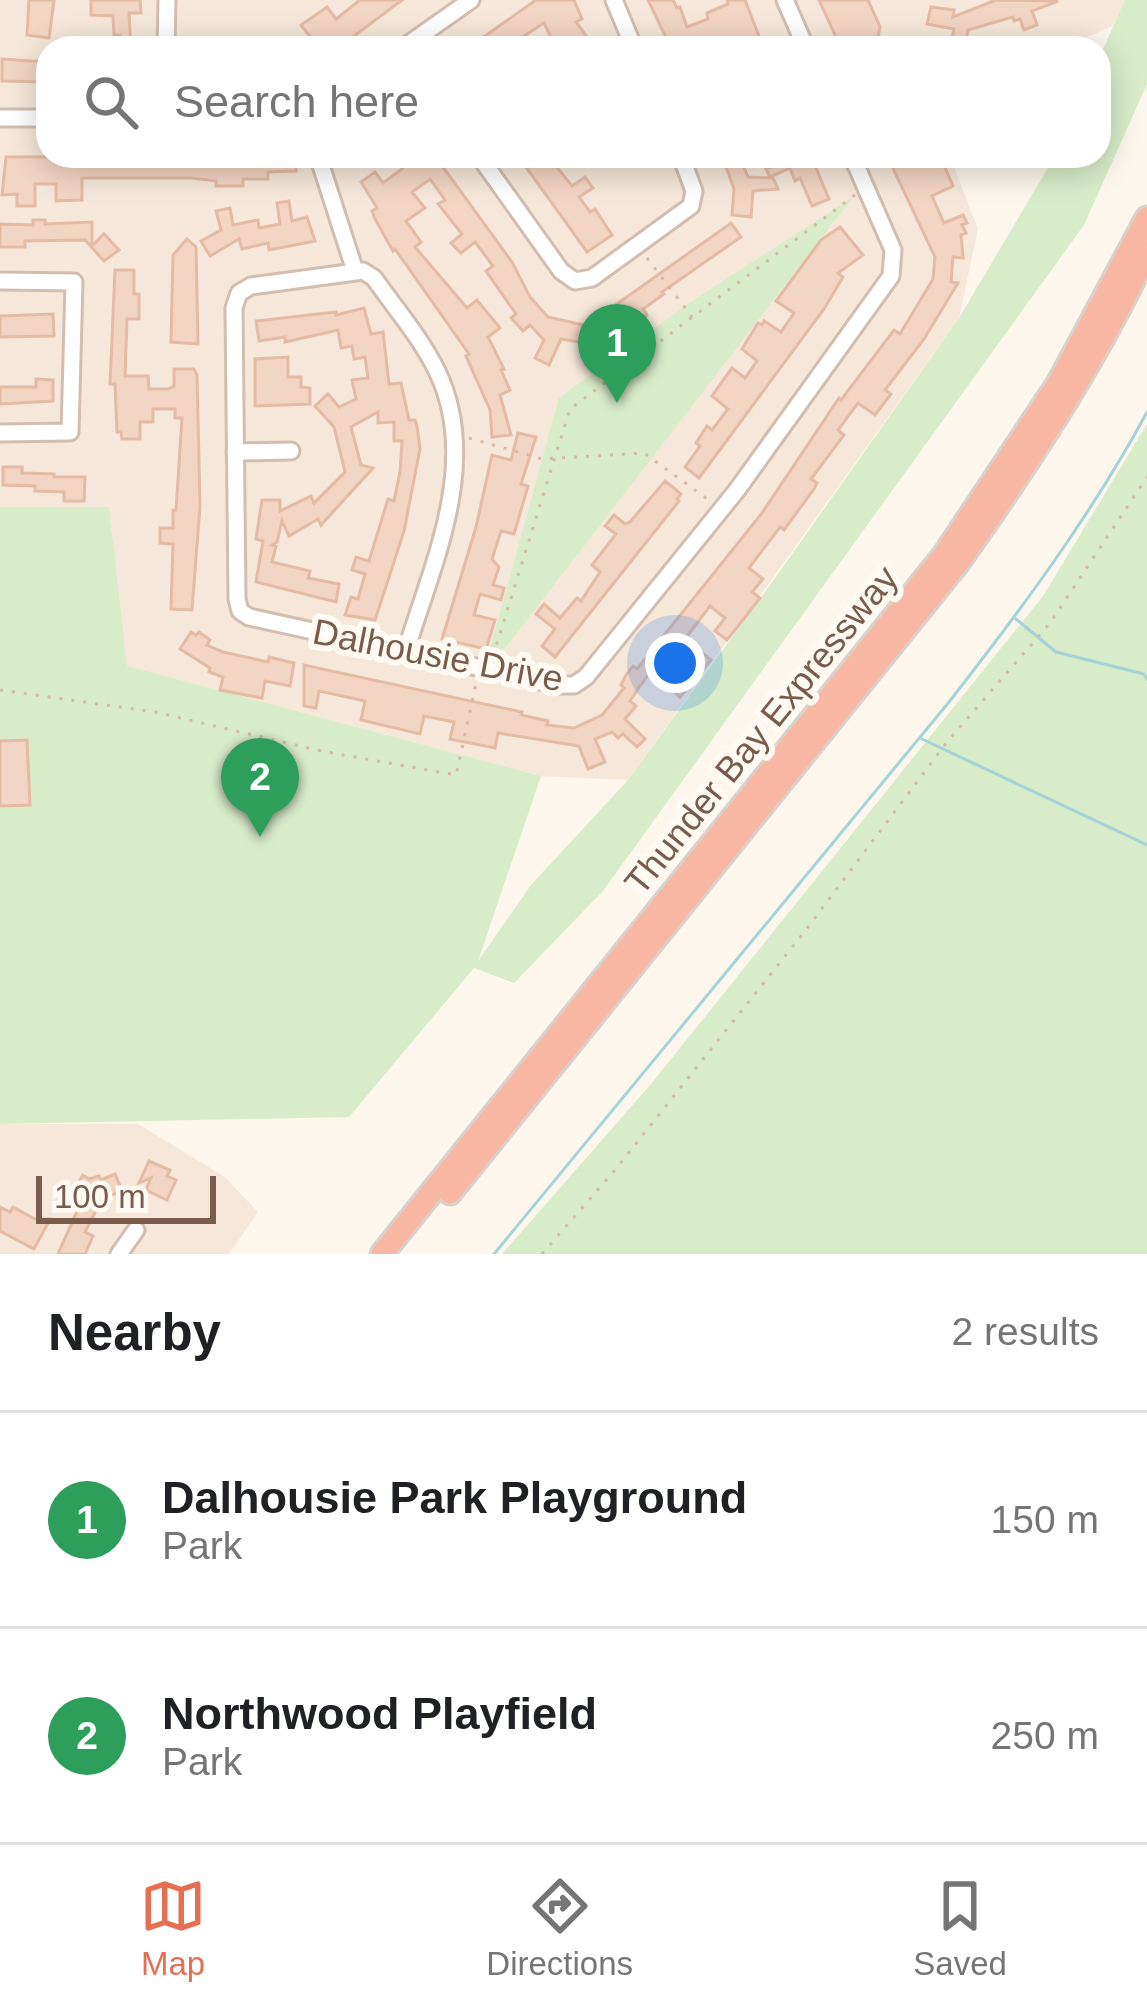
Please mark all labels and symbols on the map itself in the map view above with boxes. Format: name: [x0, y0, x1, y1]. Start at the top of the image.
pin: 1: [578, 304, 656, 403]
street label: Thunder Bay Expressway: [616, 558, 906, 902]
street label: Dalhousie Drive: [309, 611, 567, 699]
your location: [645, 633, 705, 693]
pin: 2: [221, 738, 299, 837]
scale bar: [36, 1170, 216, 1223]

